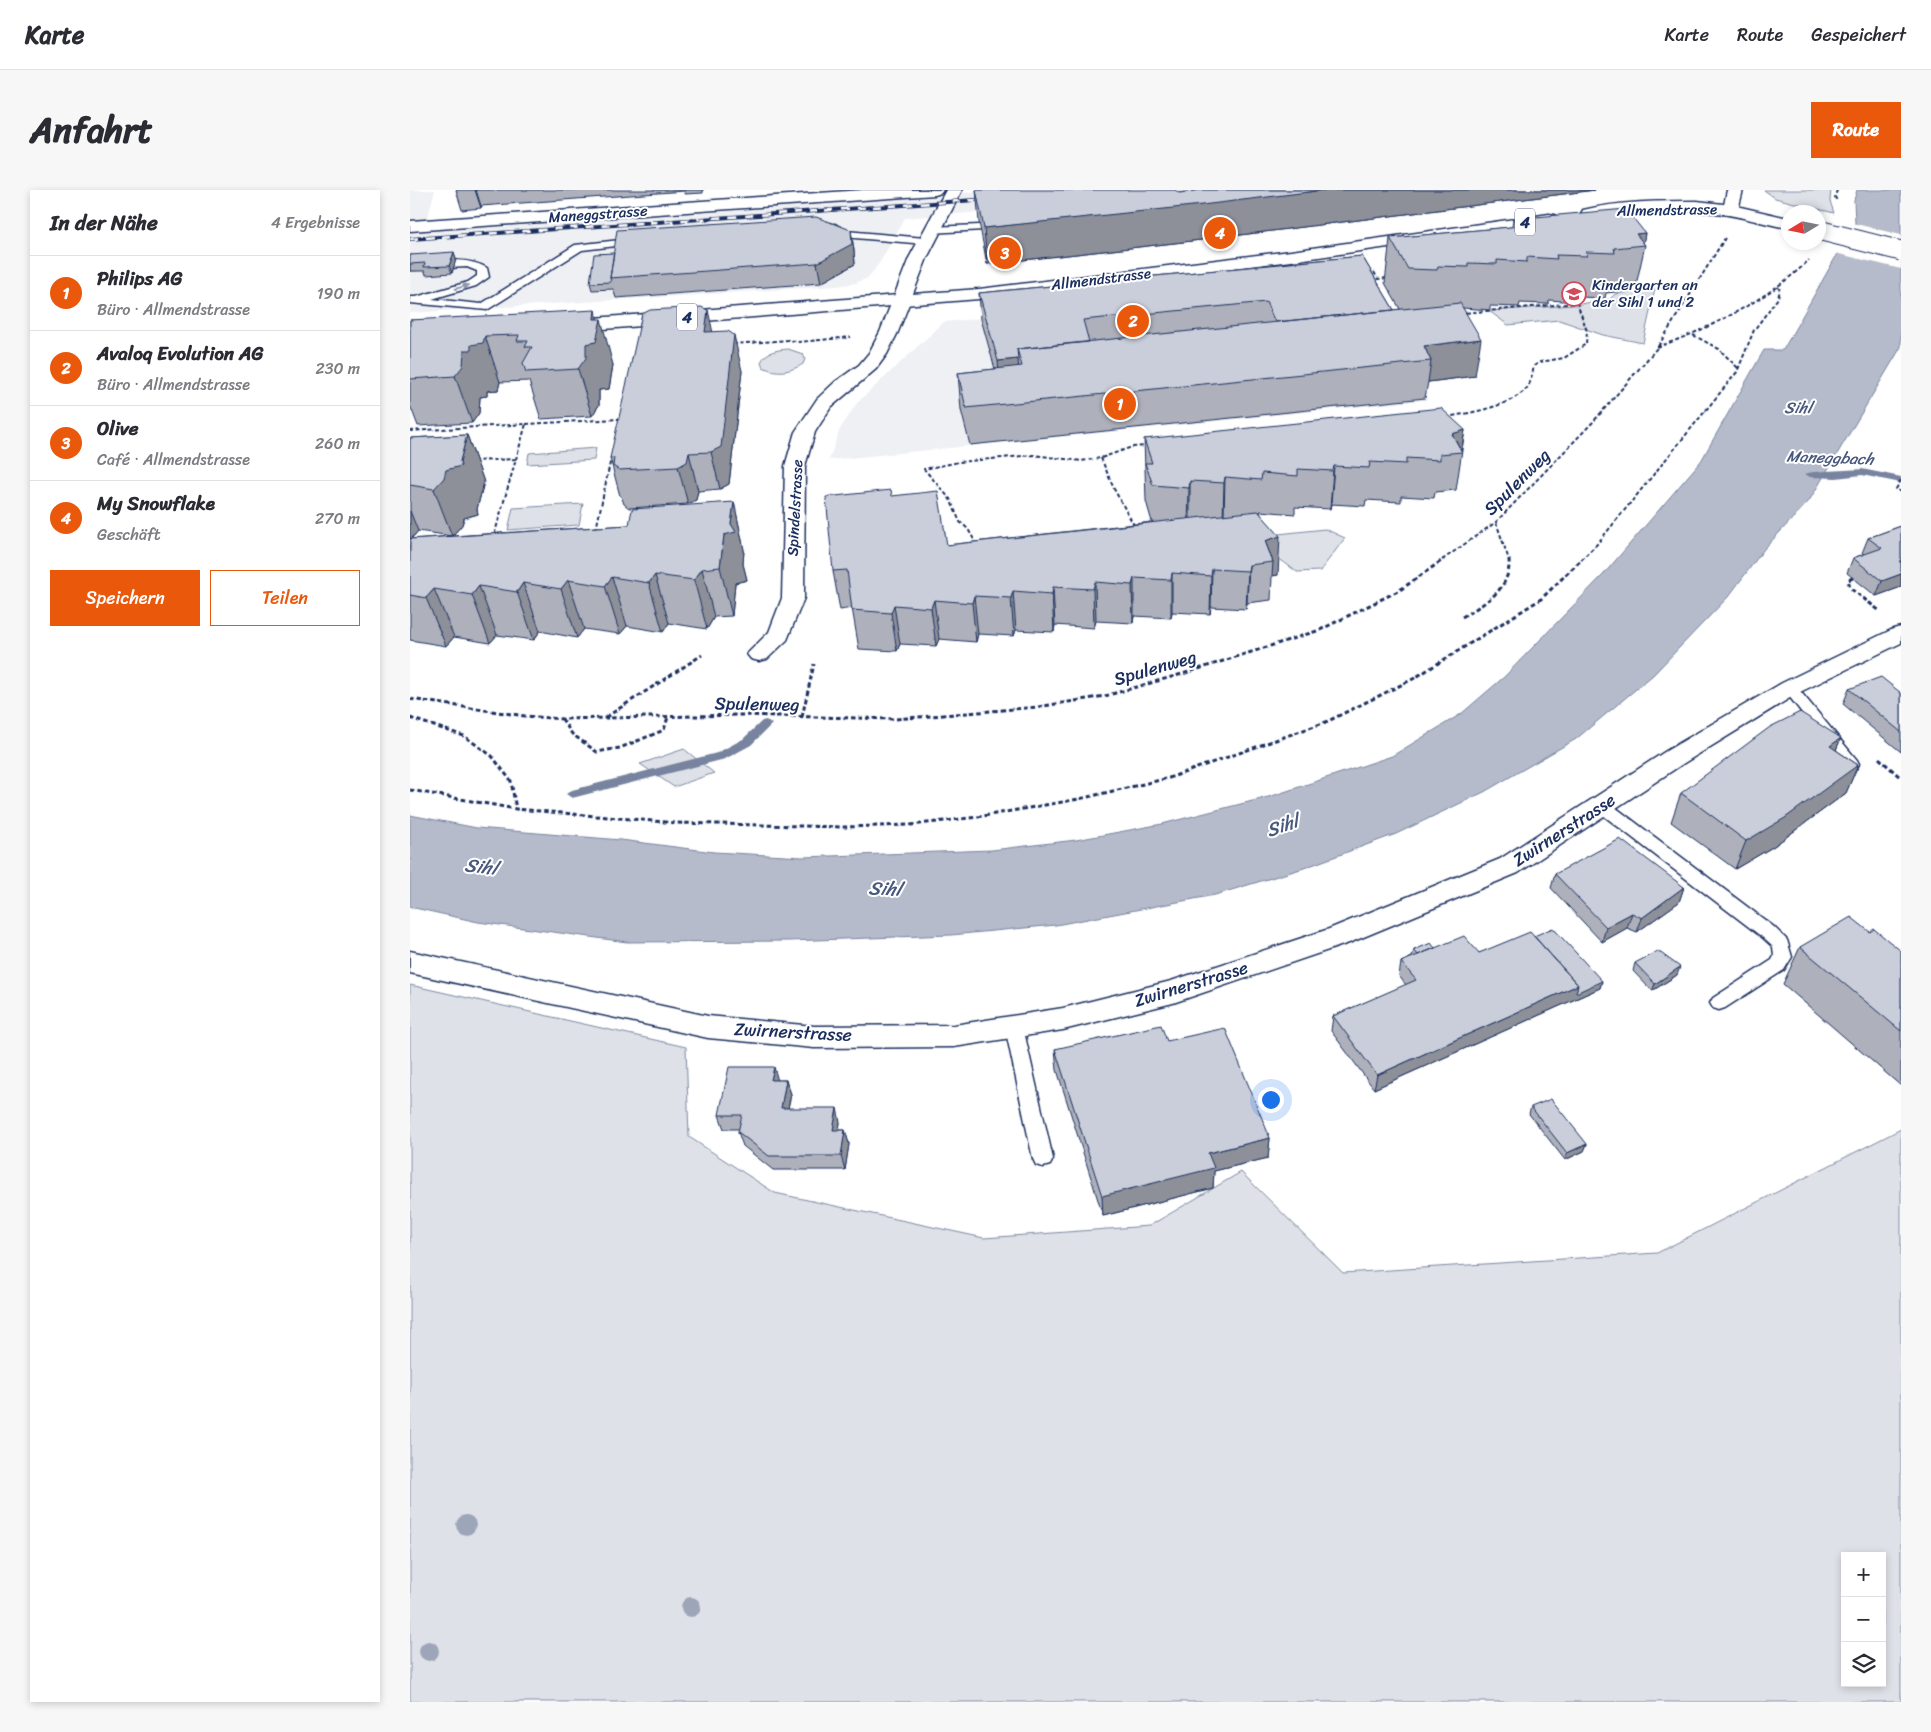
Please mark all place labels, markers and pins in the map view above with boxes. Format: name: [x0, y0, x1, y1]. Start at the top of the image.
pin: 4: [1204, 214, 1236, 252]
pin: 3: [989, 234, 1021, 272]
place label: Kindergarten an der Sihl 1 und 2: [1592, 272, 1698, 315]
school or university icon: Kindergarten an der Sihl 1 und 2: [1561, 281, 1587, 307]
pin: 2: [1117, 302, 1149, 340]
pin: 1: [1104, 385, 1136, 423]

